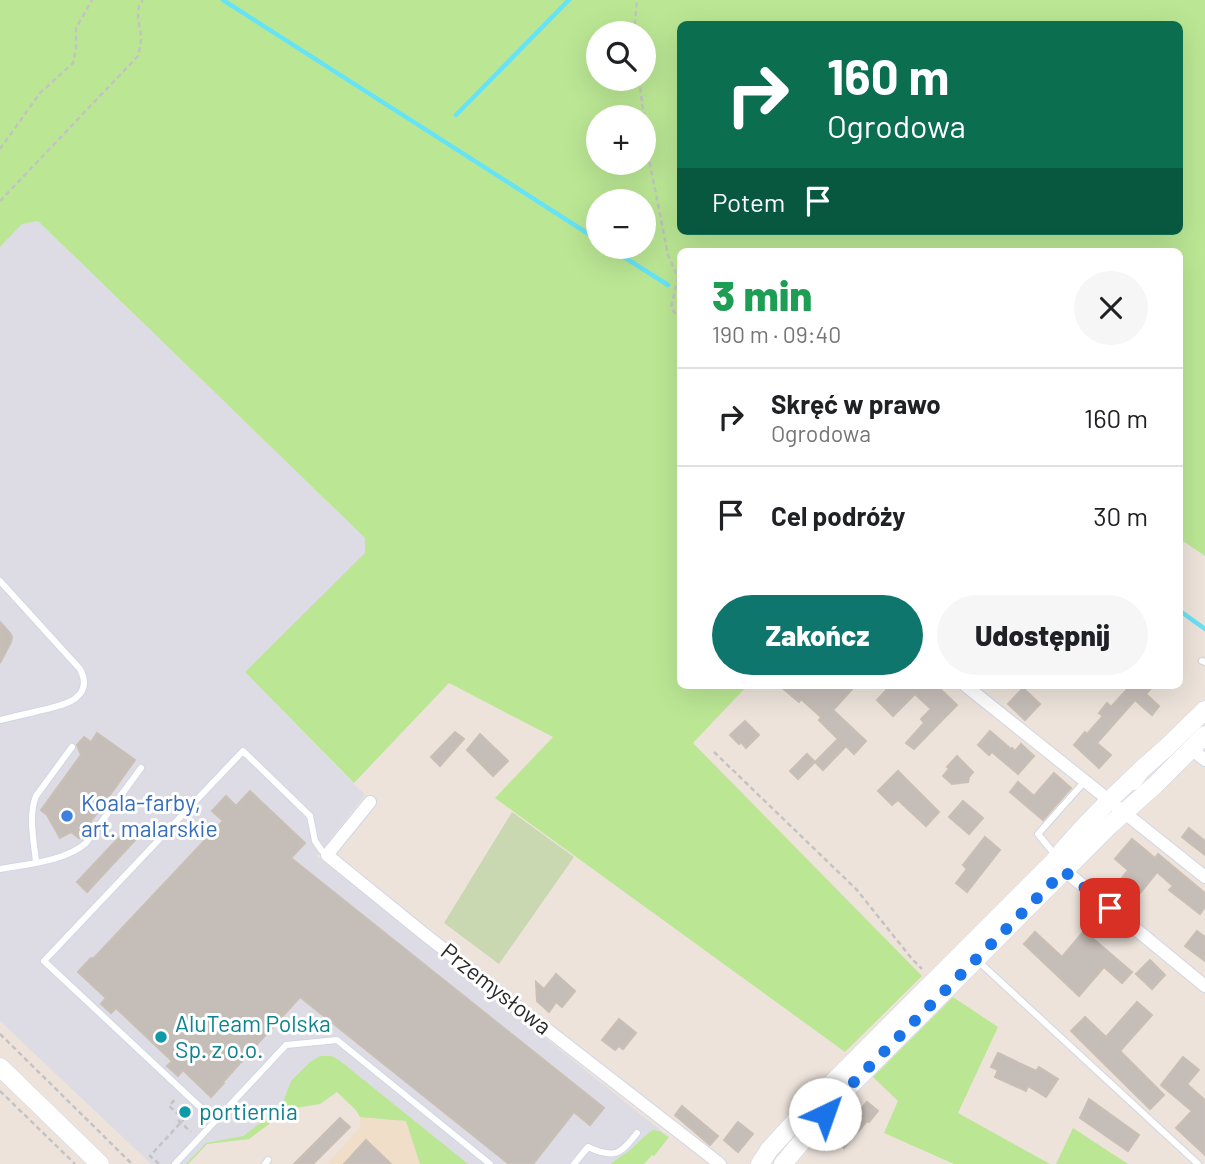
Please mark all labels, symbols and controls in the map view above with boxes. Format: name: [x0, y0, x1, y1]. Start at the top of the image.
map controls: [586, 21, 656, 259]
button: search: [586, 21, 656, 91]
text: 160 m: [827, 46, 949, 105]
icon: right: [712, 49, 803, 140]
button: +: [586, 105, 656, 175]
text: Ogrodowa: [827, 106, 966, 144]
icon: arrive: [799, 182, 837, 220]
text: Potem: [712, 186, 785, 217]
button: −: [586, 189, 656, 259]
text: 3 min: [712, 269, 812, 319]
button: close: [1074, 271, 1148, 345]
text: 190 m · 09:40: [712, 320, 841, 348]
text: Skręć w prawo: [771, 388, 941, 419]
icon: right: [712, 398, 750, 436]
text: 160 m: [1084, 402, 1148, 433]
text: Ogrodowa: [771, 419, 871, 447]
icon: arrive: [712, 496, 750, 534]
text: Cel podróży: [771, 500, 905, 531]
text: 30 m: [1093, 500, 1148, 531]
button: Zakończ: [712, 595, 923, 675]
button: Udostępnij: [937, 595, 1148, 675]
place label: Koala-farby, art. malarskie: [81, 788, 218, 842]
marker: Koala-farby, art. malarskie: [59, 808, 75, 824]
pin: [1080, 878, 1140, 938]
icon: arrive: [1091, 889, 1129, 927]
street label: Przemysłowa: [436, 936, 557, 1040]
place label: AluTeam Polska Sp. z o.o.: [175, 1009, 331, 1063]
marker: AluTeam Polska Sp. z o.o.: [153, 1029, 169, 1045]
position arrow: [788, 1077, 862, 1151]
place label: portiernia: [199, 1097, 298, 1125]
marker: portiernia: [177, 1104, 193, 1120]

